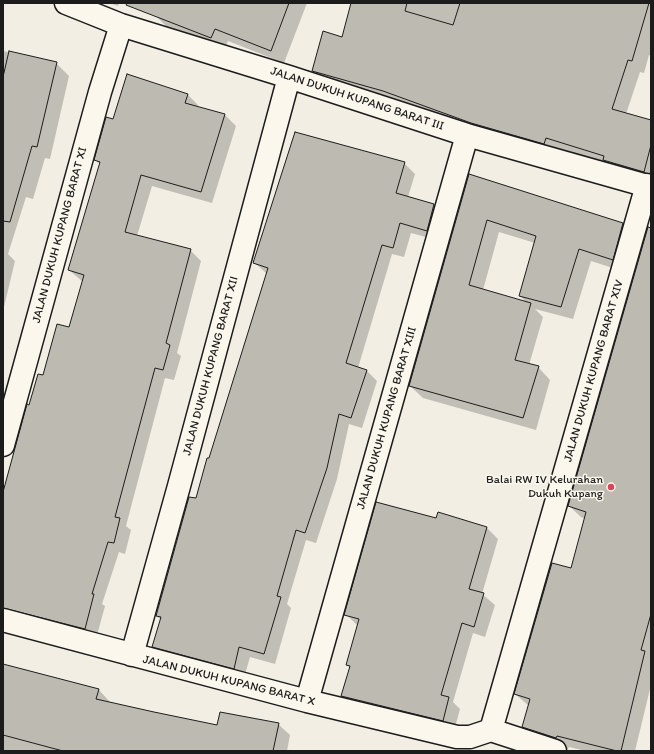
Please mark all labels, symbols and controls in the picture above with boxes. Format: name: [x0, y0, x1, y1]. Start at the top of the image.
street label: JALAN DUKUH KUPANG BARAT III: [268, 64, 446, 134]
street label: JALAN DUKUH KUPANG BARAT XI: [30, 145, 90, 325]
street label: JALAN DUKUH KUPANG BARAT XII: [180, 275, 242, 457]
street label: JALAN DUKUH KUPANG BARAT XIV: [561, 278, 627, 464]
street label: JALAN DUKUH KUPANG BARAT XIII: [354, 325, 420, 511]
place label: Balai RW IV Kelurahan Dukuh Kupang: [486, 473, 603, 501]
marker: Balai RW IV Kelurahan Dukuh Kupang: [606, 482, 616, 492]
street label: JALAN DUKUH KUPANG BARAT X: [141, 653, 317, 709]

